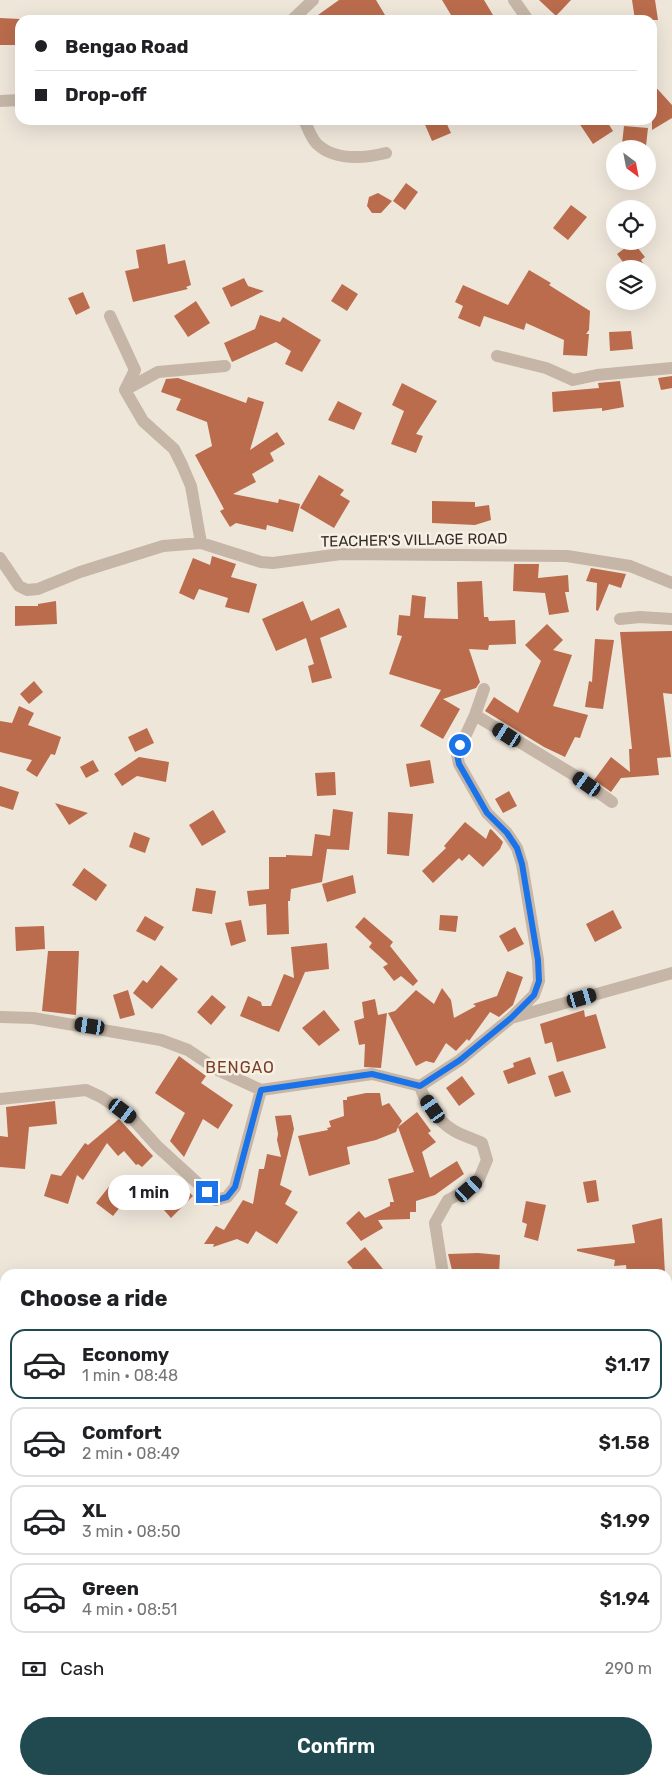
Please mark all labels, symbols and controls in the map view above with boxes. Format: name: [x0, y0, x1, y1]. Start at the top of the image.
text: Bengao Road: [65, 35, 189, 58]
text: Drop-off: [65, 83, 147, 106]
north arrow: [606, 140, 656, 190]
map controls: [606, 140, 656, 310]
button: locate: [606, 200, 656, 250]
button: layers: [606, 260, 656, 310]
street label: TEACHER'S VILLAGE ROAD: [320, 529, 508, 551]
car: [490, 721, 523, 749]
route start: [449, 734, 471, 756]
car: [570, 769, 603, 799]
car: [565, 987, 598, 1009]
car: [74, 1016, 105, 1036]
district label: BENGAO: [205, 1058, 275, 1077]
car: [418, 1092, 447, 1126]
car: [106, 1096, 139, 1126]
car: [452, 1173, 485, 1205]
callout: 1 min: [107, 1174, 190, 1210]
route end: [196, 1181, 218, 1203]
text: 1 min: [129, 1183, 169, 1202]
text: Choose a ride: [20, 1285, 167, 1312]
icon: car: [22, 1342, 67, 1387]
text: Economy: [82, 1343, 169, 1366]
text: $1.17: [605, 1353, 650, 1376]
text: 1 min · 08:48: [82, 1366, 178, 1385]
icon: car: [22, 1420, 67, 1465]
text: Comfort: [82, 1421, 162, 1444]
text: $1.58: [599, 1431, 650, 1454]
text: 2 min · 08:49: [82, 1444, 180, 1463]
icon: car: [22, 1498, 67, 1543]
text: XL: [82, 1499, 106, 1522]
text: $1.99: [600, 1509, 650, 1532]
text: 3 min · 08:50: [82, 1522, 181, 1541]
icon: car: [22, 1576, 67, 1621]
text: Green: [82, 1577, 139, 1600]
text: $1.94: [600, 1587, 650, 1610]
text: 4 min · 08:51: [82, 1600, 177, 1619]
icon: cash: [20, 1655, 48, 1683]
text: Cash: [60, 1657, 104, 1680]
text: 290 m: [605, 1659, 652, 1678]
button: Confirm: [20, 1717, 652, 1775]

